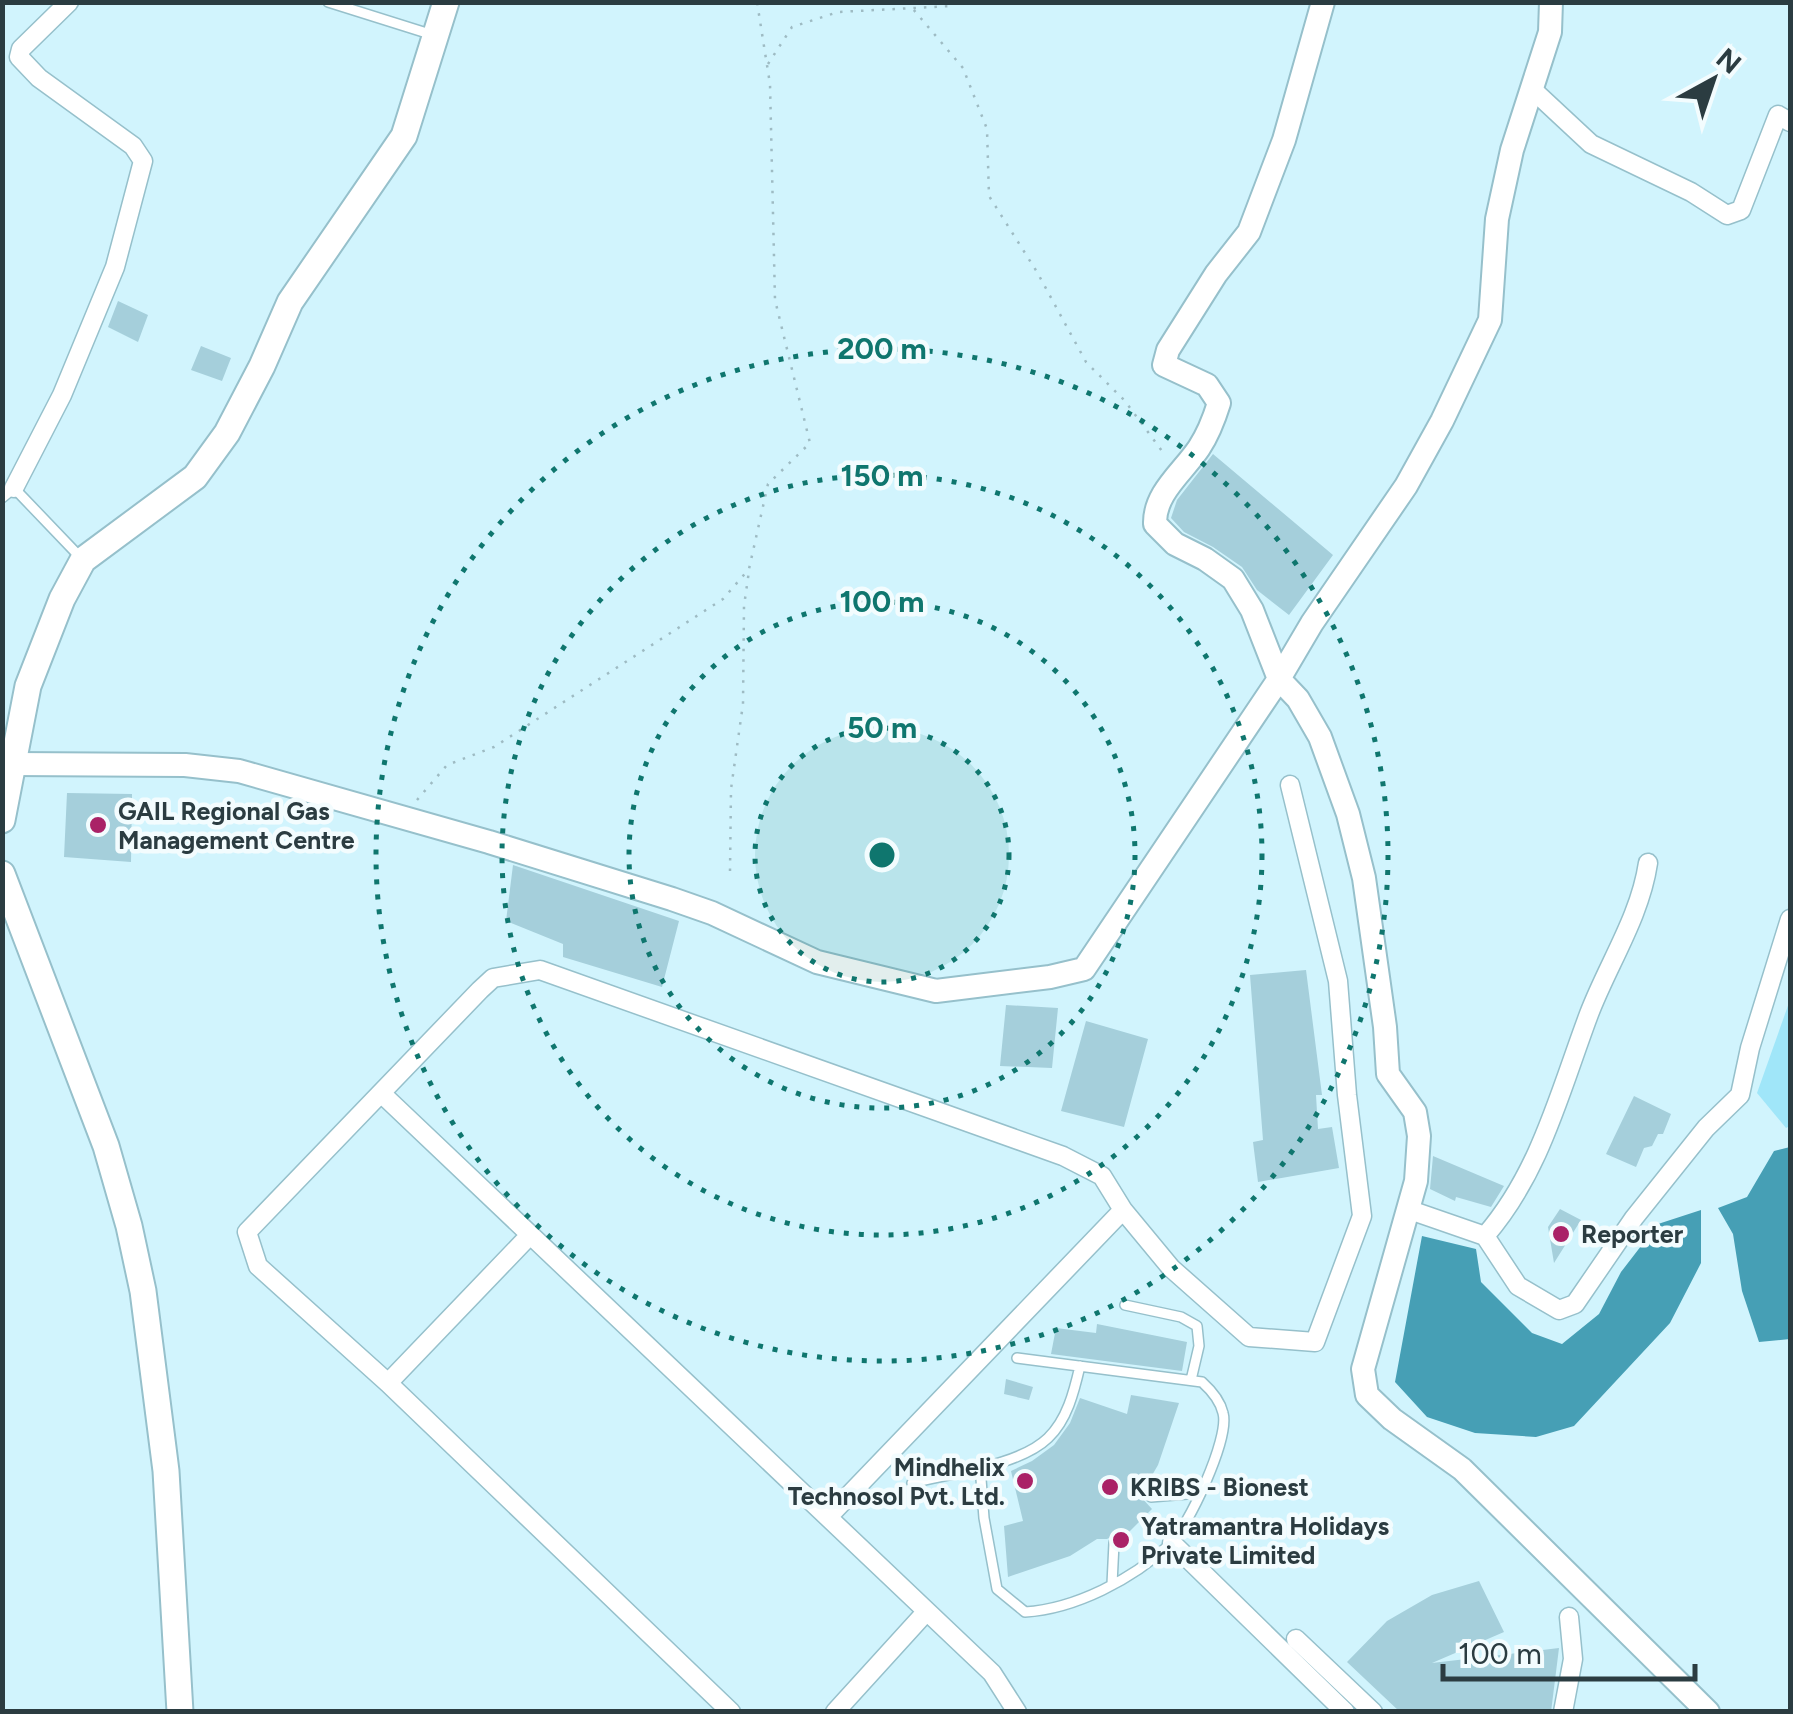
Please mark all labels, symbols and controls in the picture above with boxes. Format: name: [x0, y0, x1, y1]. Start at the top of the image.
north arrow: [1663, 30, 1763, 130]
text: N: [1710, 41, 1748, 81]
text: 200 m: [837, 330, 927, 367]
text: 150 m: [841, 457, 923, 494]
text: 100 m: [840, 583, 924, 620]
text: 50 m: [847, 709, 917, 746]
place label: GAIL Regional Gas Management Centre: [118, 796, 355, 855]
marker: GAIL Regional Gas Management Centre: [87, 814, 109, 836]
centre of rings: [864, 837, 900, 873]
place label: Reporter: [1581, 1219, 1684, 1249]
marker: Reporter: [1550, 1223, 1572, 1245]
place label: Mindhelix Technosol Pvt. Ltd.: [788, 1452, 1006, 1511]
marker: Mindhelix Technosol Pvt. Ltd.: [1014, 1470, 1036, 1492]
place label: KRIBS - Bionest: [1130, 1472, 1309, 1502]
marker: KRIBS - Bionest: [1099, 1476, 1121, 1498]
place label: Yatramantra Holidays Private Limited: [1141, 1511, 1390, 1570]
marker: Yatramantra Holidays Private Limited: [1110, 1529, 1132, 1551]
scale bar: [1443, 1619, 1696, 1681]
text: 100 m: [1458, 1635, 1542, 1672]

